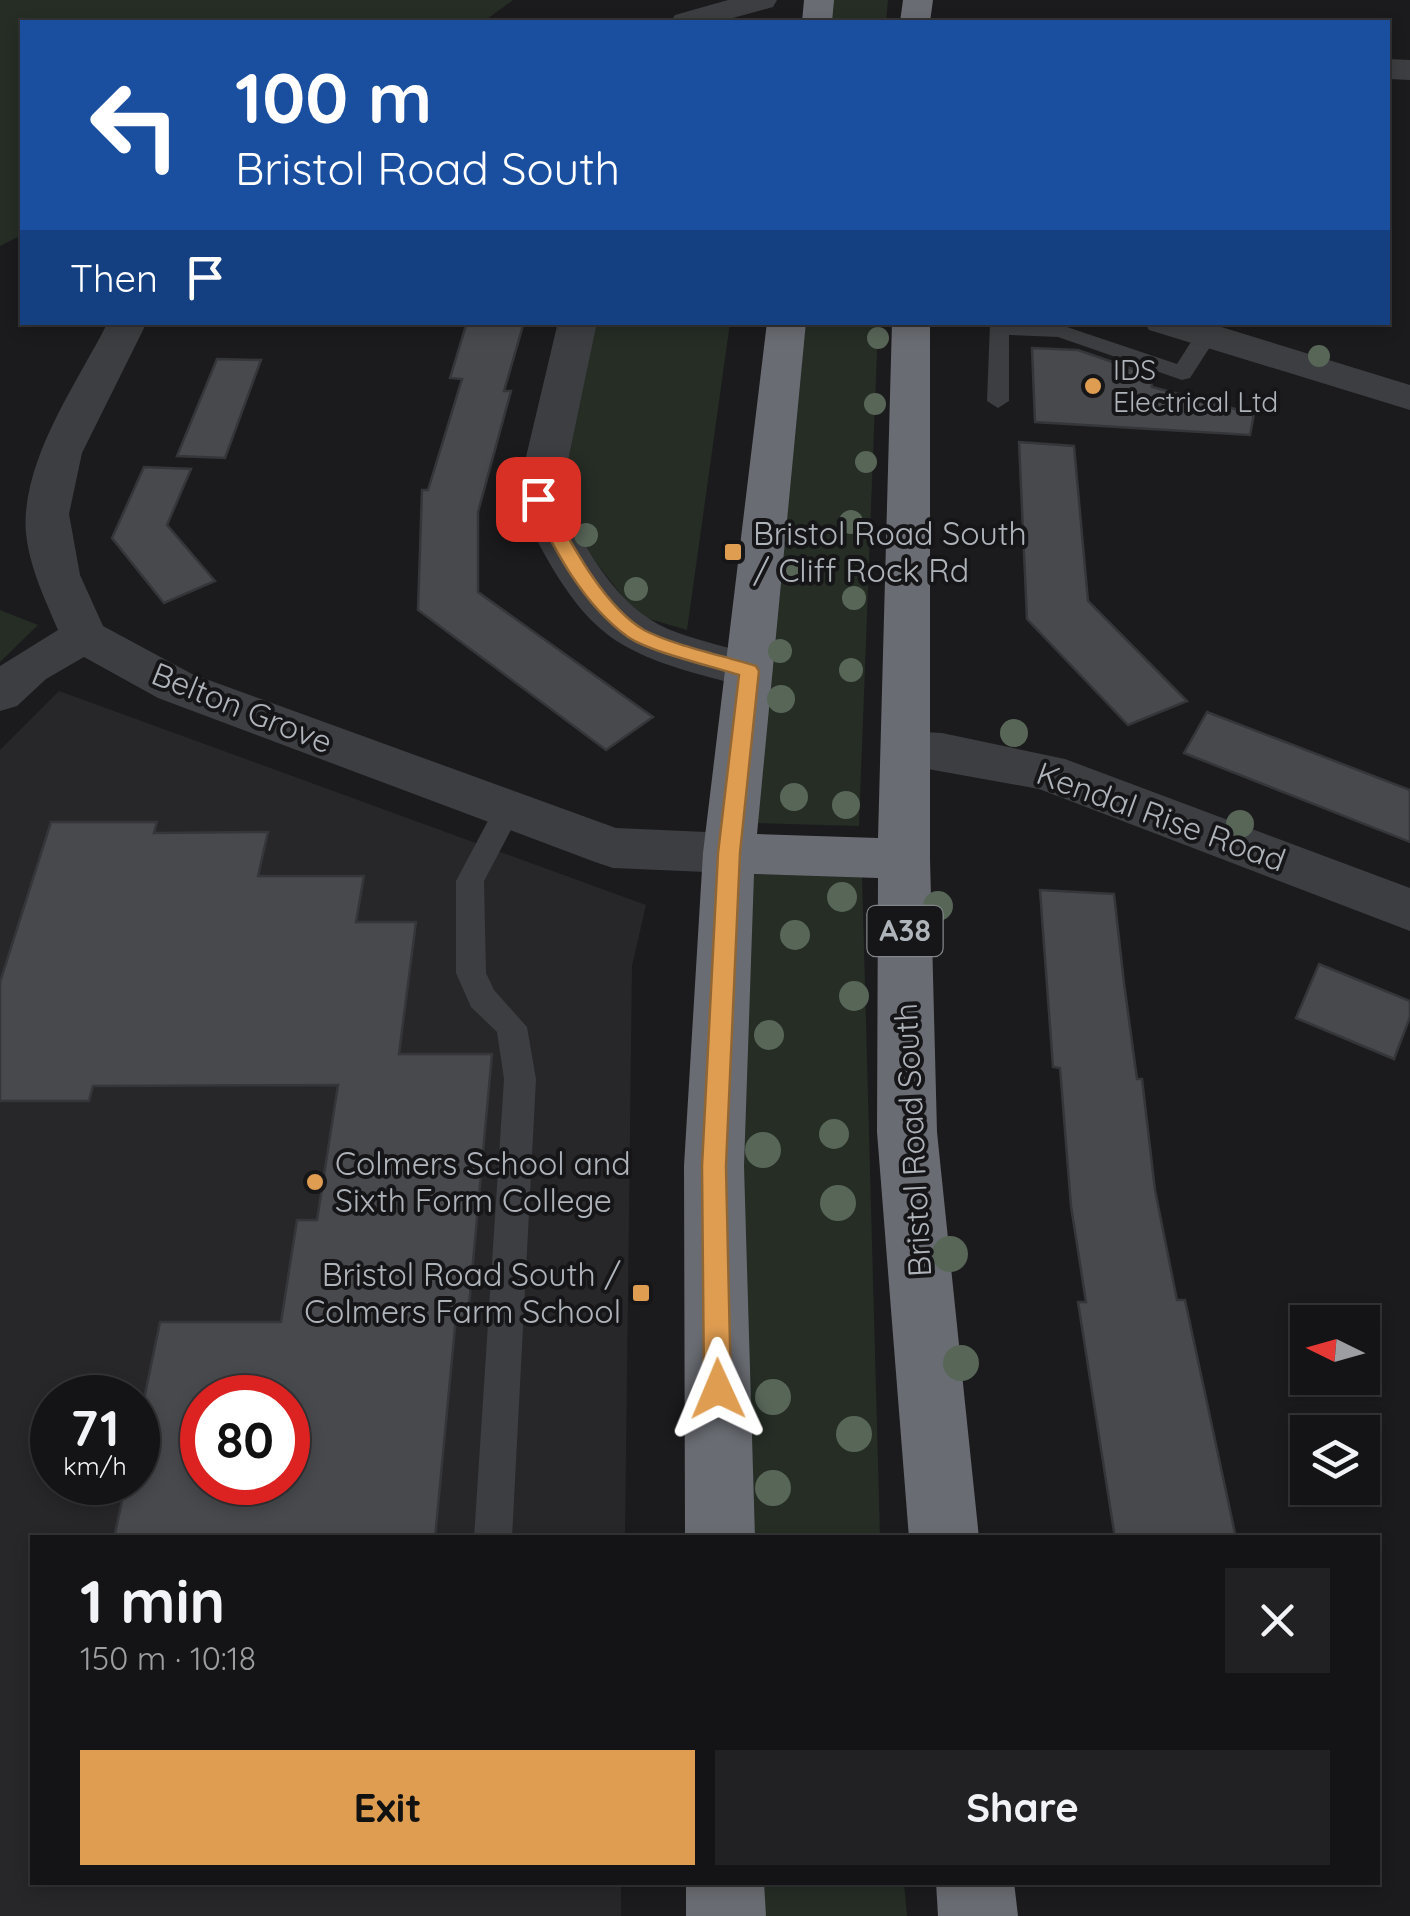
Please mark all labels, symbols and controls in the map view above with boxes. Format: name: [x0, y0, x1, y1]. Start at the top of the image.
text: 100 m: [235, 53, 432, 141]
icon: left: [70, 60, 200, 190]
text: Bristol Road South: [235, 140, 620, 196]
icon: arrive: [178, 250, 233, 305]
text: Then: [70, 254, 158, 302]
place label: IDS Electrical Ltd: [1113, 352, 1278, 419]
marker: IDS Electrical Ltd: [1082, 375, 1104, 397]
pin: [496, 457, 581, 542]
icon: arrive: [511, 472, 566, 527]
place label: Bristol Road South / Cliff Rock Rd: [753, 513, 1027, 590]
marker: Bristol Road South / Cliff Rock Rd: [722, 541, 744, 563]
street label: Belton Grove: [146, 653, 339, 761]
street label: Kendal Rise Road: [1031, 752, 1291, 880]
road number: A38: [868, 906, 942, 956]
street label: Bristol Road South: [885, 1002, 939, 1278]
place label: Colmers School and Sixth Form College: [335, 1143, 631, 1220]
marker: Colmers School and Sixth Form College: [304, 1171, 326, 1193]
place label: Bristol Road South / Colmers Farm School: [304, 1254, 621, 1331]
marker: Bristol Road South / Colmers Farm School: [630, 1282, 652, 1304]
north arrow: [1290, 1305, 1380, 1395]
map controls: [1290, 1305, 1380, 1505]
position arrow: [666, 1337, 770, 1441]
speed limit sign: 80: [180, 1375, 310, 1505]
text: 71: [71, 1396, 119, 1459]
button: layers: [1290, 1415, 1380, 1505]
text: km/h: [63, 1450, 127, 1481]
text: 1 min: [80, 1563, 225, 1638]
button: close: [1225, 1568, 1330, 1673]
text: 150 m · 10:18: [80, 1638, 256, 1678]
button: Exit: [80, 1750, 695, 1865]
button: Share: [715, 1750, 1330, 1865]

